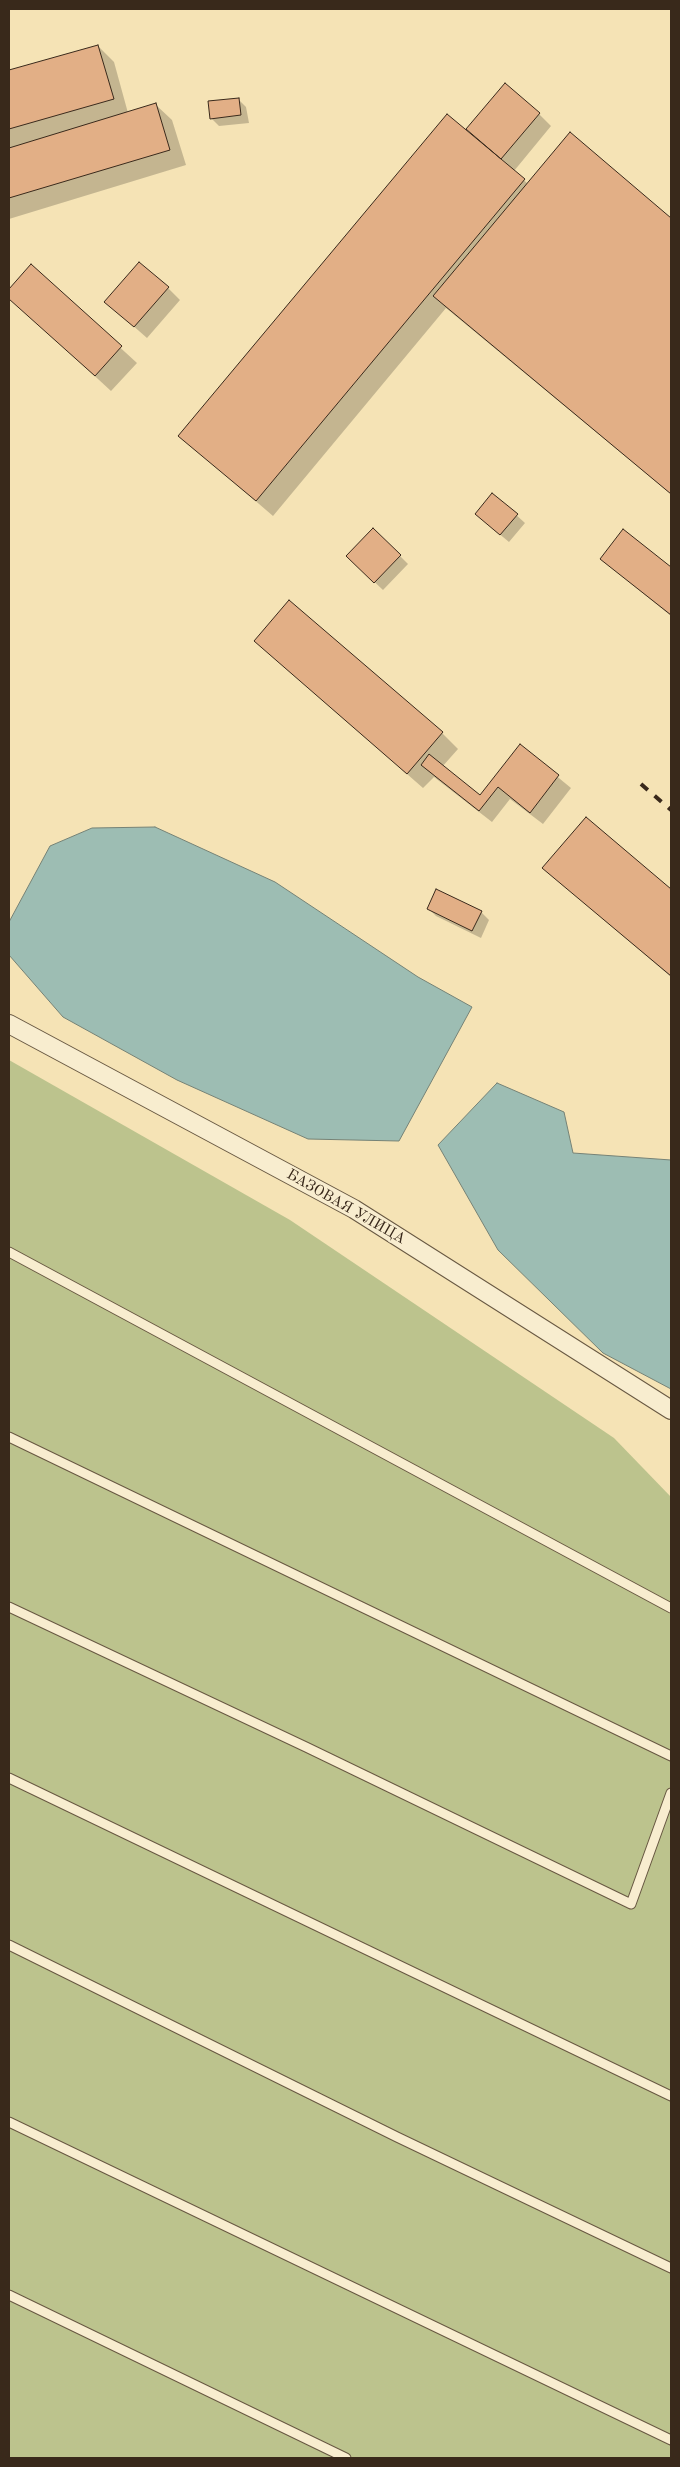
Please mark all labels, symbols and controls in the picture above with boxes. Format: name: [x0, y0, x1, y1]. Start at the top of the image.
street label: БАЗОВАЯ УЛИЦА: [283, 1166, 409, 1248]

